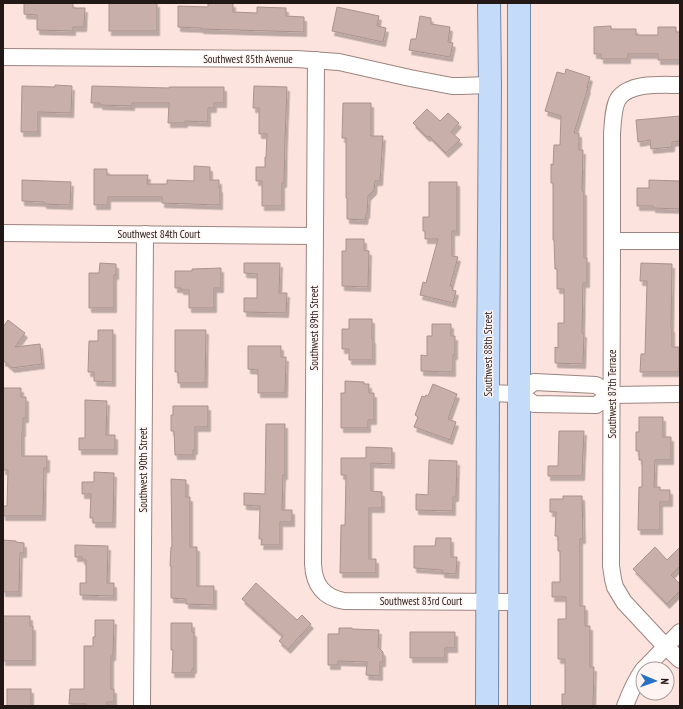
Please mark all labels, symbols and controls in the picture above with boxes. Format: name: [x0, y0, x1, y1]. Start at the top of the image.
street label: Southwest 85th Avenue: [203, 52, 293, 66]
street label: Southwest 84th Court: [118, 227, 200, 241]
street label: Southwest 89th Street: [307, 286, 321, 370]
street label: Southwest 88th Street: [481, 312, 495, 396]
street label: Southwest 87th Terrace: [605, 349, 619, 438]
street label: Southwest 90th Street: [136, 428, 150, 512]
street label: Southwest 83rd Court: [380, 594, 462, 608]
north arrow: [635, 661, 675, 701]
text: N: [658, 678, 672, 685]

